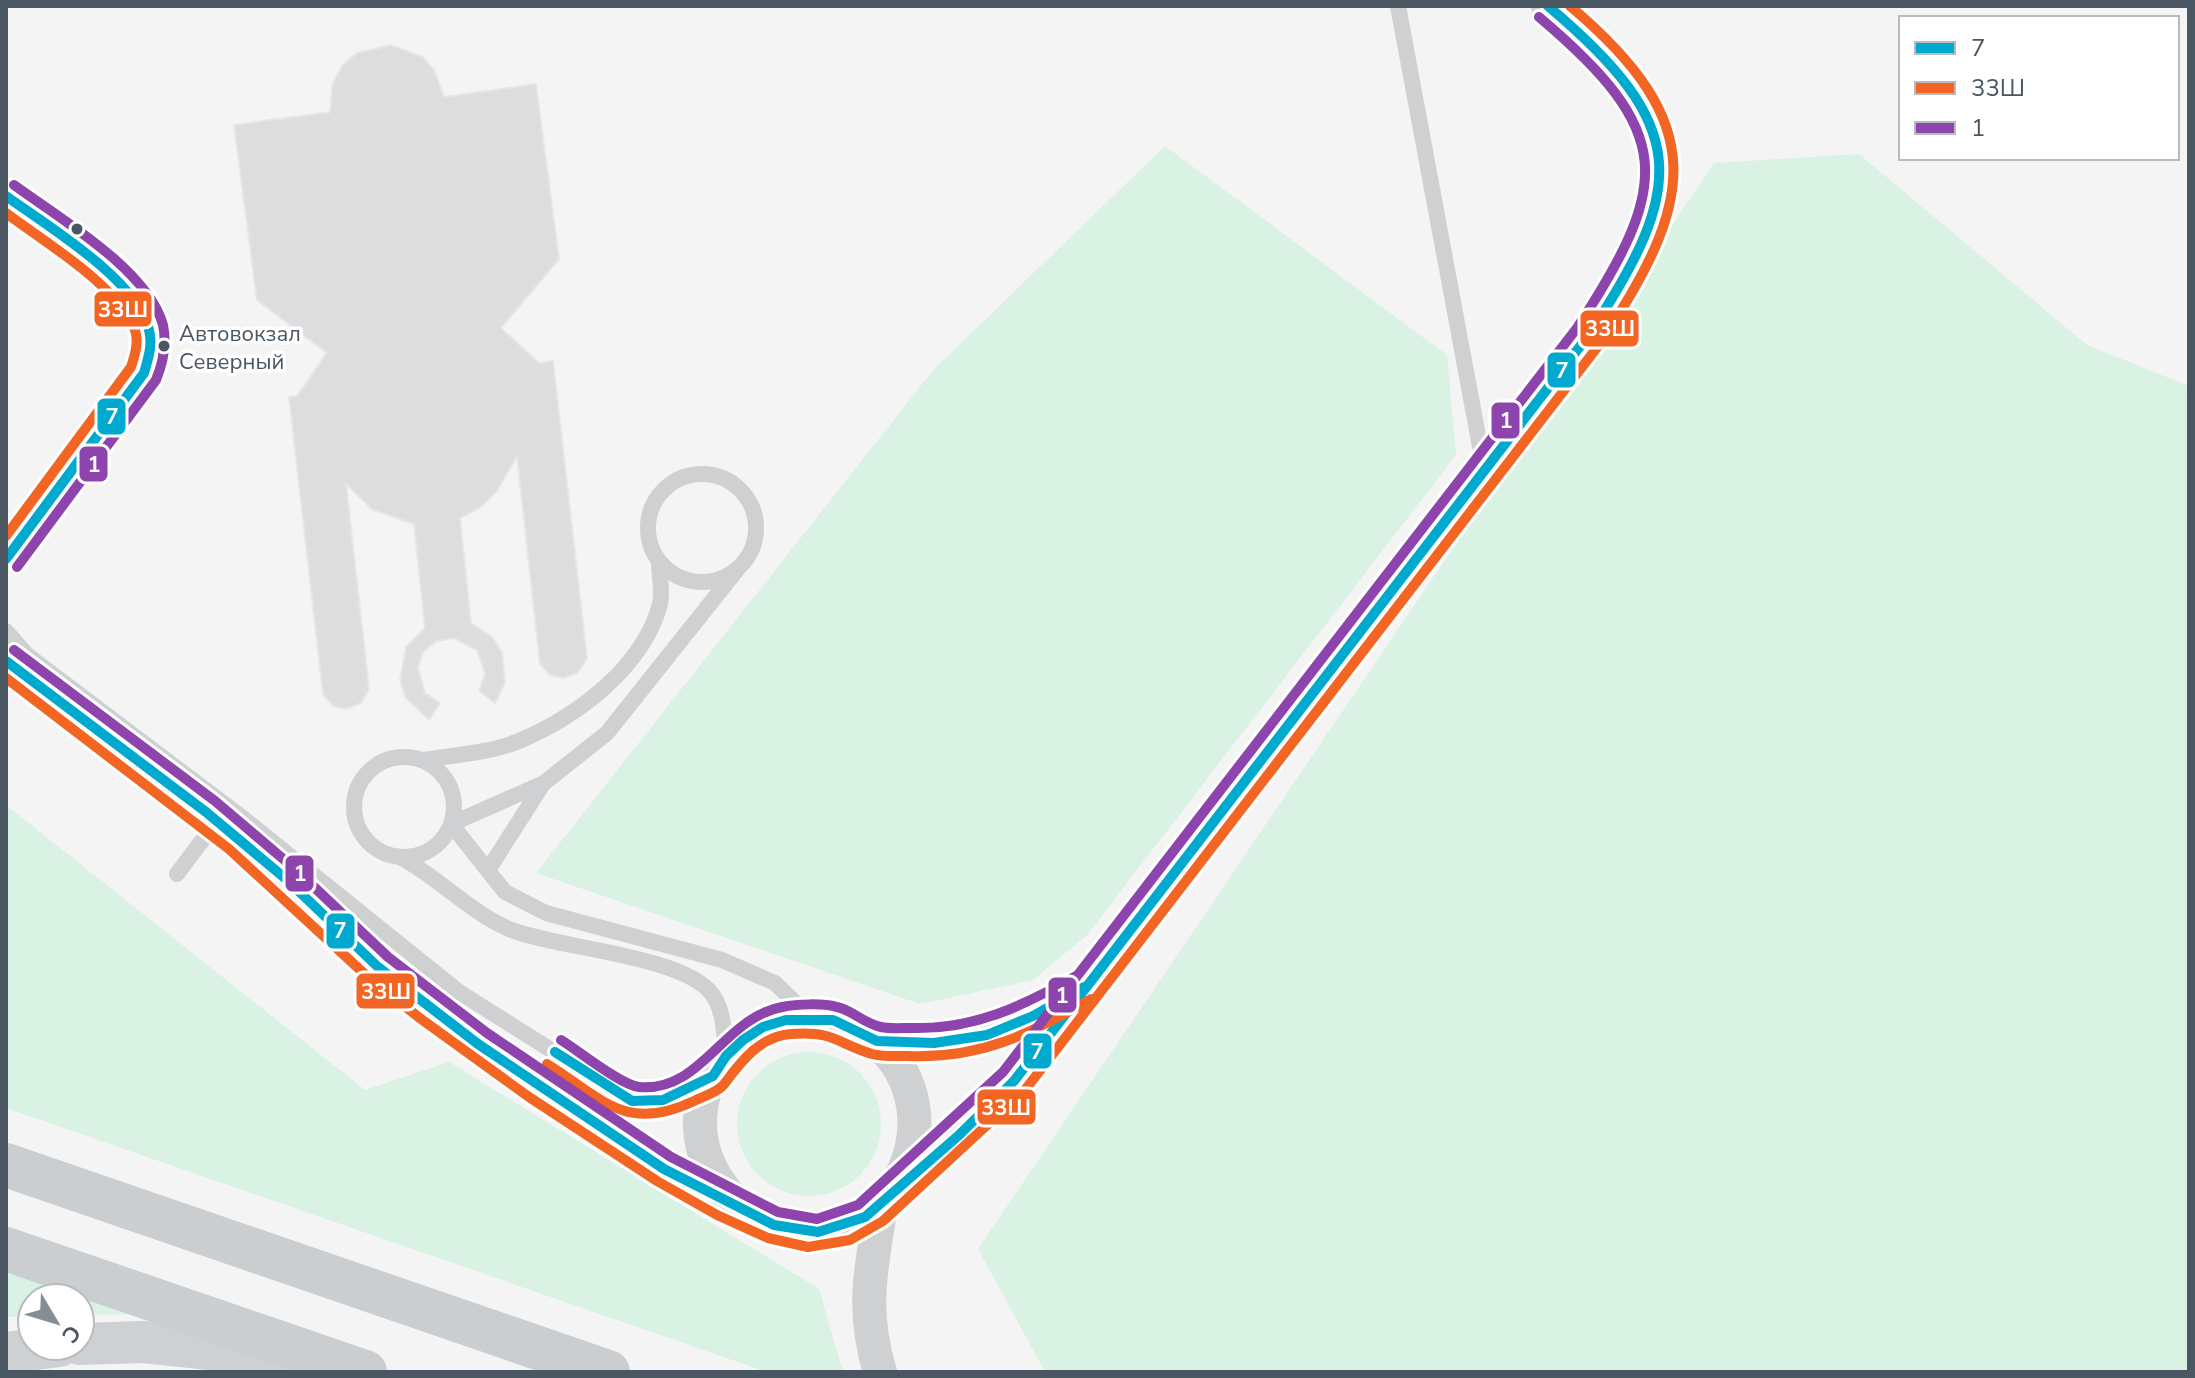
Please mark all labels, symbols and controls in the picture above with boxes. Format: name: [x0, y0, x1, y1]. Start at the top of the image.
legend: [1899, 16, 2179, 160]
text: 7: [1971, 32, 1985, 64]
text: 33Ш: [1971, 72, 2025, 104]
text: 1: [1971, 112, 1985, 144]
unlabelled marker: [69, 221, 85, 237]
line badge: 33Ш: [93, 290, 153, 328]
text: 33Ш: [98, 295, 148, 325]
line badge: 33Ш: [1579, 309, 1640, 348]
text: 33Ш: [1585, 314, 1635, 344]
place label: Автовокзал Северный: [179, 319, 301, 377]
marker: Автовокзал Северный: [156, 338, 172, 354]
line badge: 7: [1546, 351, 1577, 389]
text: 7: [1555, 356, 1569, 386]
line badge: 7: [96, 397, 127, 436]
line badge: 1: [1490, 401, 1521, 440]
text: 7: [105, 402, 119, 432]
text: 1: [1499, 406, 1513, 436]
line badge: 1: [78, 445, 109, 483]
text: 1: [87, 450, 101, 480]
line badge: 1: [284, 854, 315, 893]
text: 1: [293, 859, 307, 889]
line badge: 7: [325, 912, 356, 950]
text: 7: [333, 916, 347, 946]
line badge: 33Ш: [355, 972, 416, 1010]
line badge: 1: [1047, 976, 1078, 1014]
text: 33Ш: [361, 977, 411, 1007]
text: 1: [1055, 981, 1069, 1011]
line badge: 7: [1022, 1032, 1053, 1070]
text: 7: [1030, 1037, 1044, 1067]
line badge: 33Ш: [976, 1088, 1037, 1126]
text: 33Ш: [981, 1093, 1031, 1123]
north arrow: [16, 1282, 96, 1362]
text: С: [55, 1319, 87, 1349]

